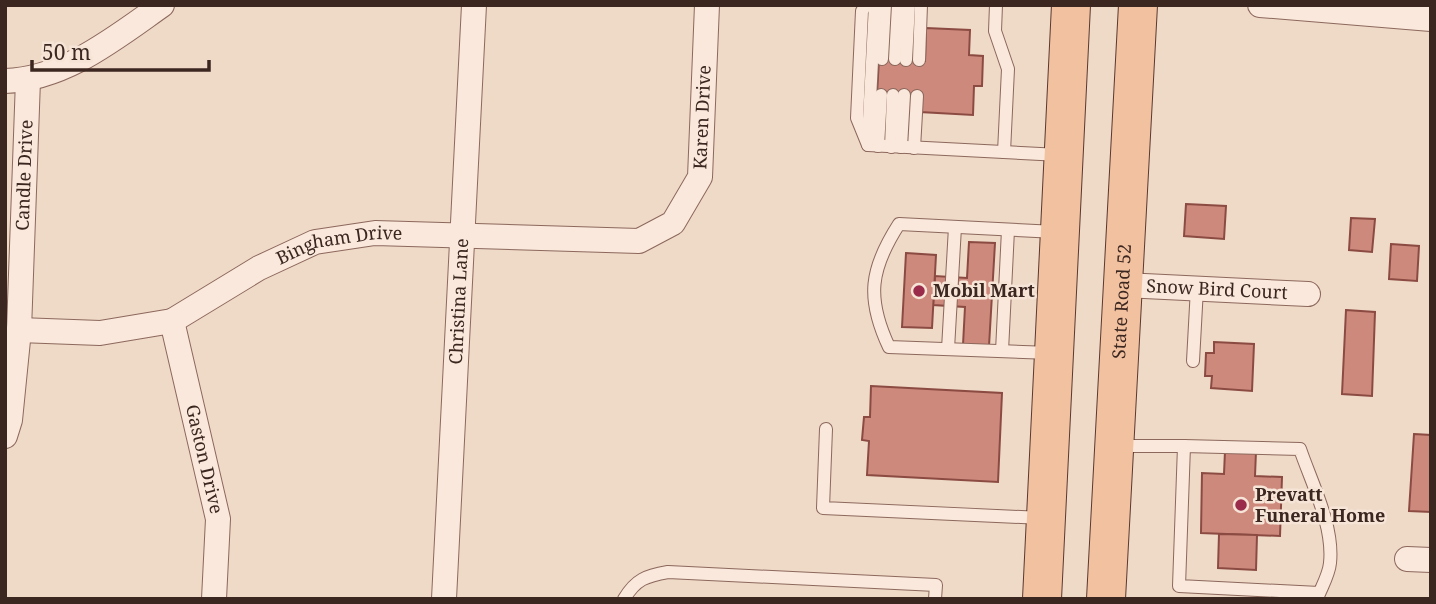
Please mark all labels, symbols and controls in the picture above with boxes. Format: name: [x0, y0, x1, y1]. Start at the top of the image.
scale bar: [32, 28, 208, 72]
text: 50 m: [42, 38, 91, 66]
street label: Karen Drive: [687, 65, 716, 170]
street label: Candle Drive: [10, 119, 38, 231]
street label: Bingham Drive: [272, 220, 403, 269]
street label: Christina Lane: [443, 238, 473, 365]
street label: State Road 52: [1106, 243, 1136, 360]
street label: Snow Bird Court: [1146, 273, 1288, 304]
place label: Mobil Mart: [933, 278, 1035, 302]
marker: Mobil Mart: [911, 283, 927, 299]
street label: Gaston Drive: [181, 402, 229, 516]
place label: Prevatt Funeral Home: [1255, 482, 1385, 527]
marker: Prevatt Funeral Home: [1233, 497, 1249, 513]

